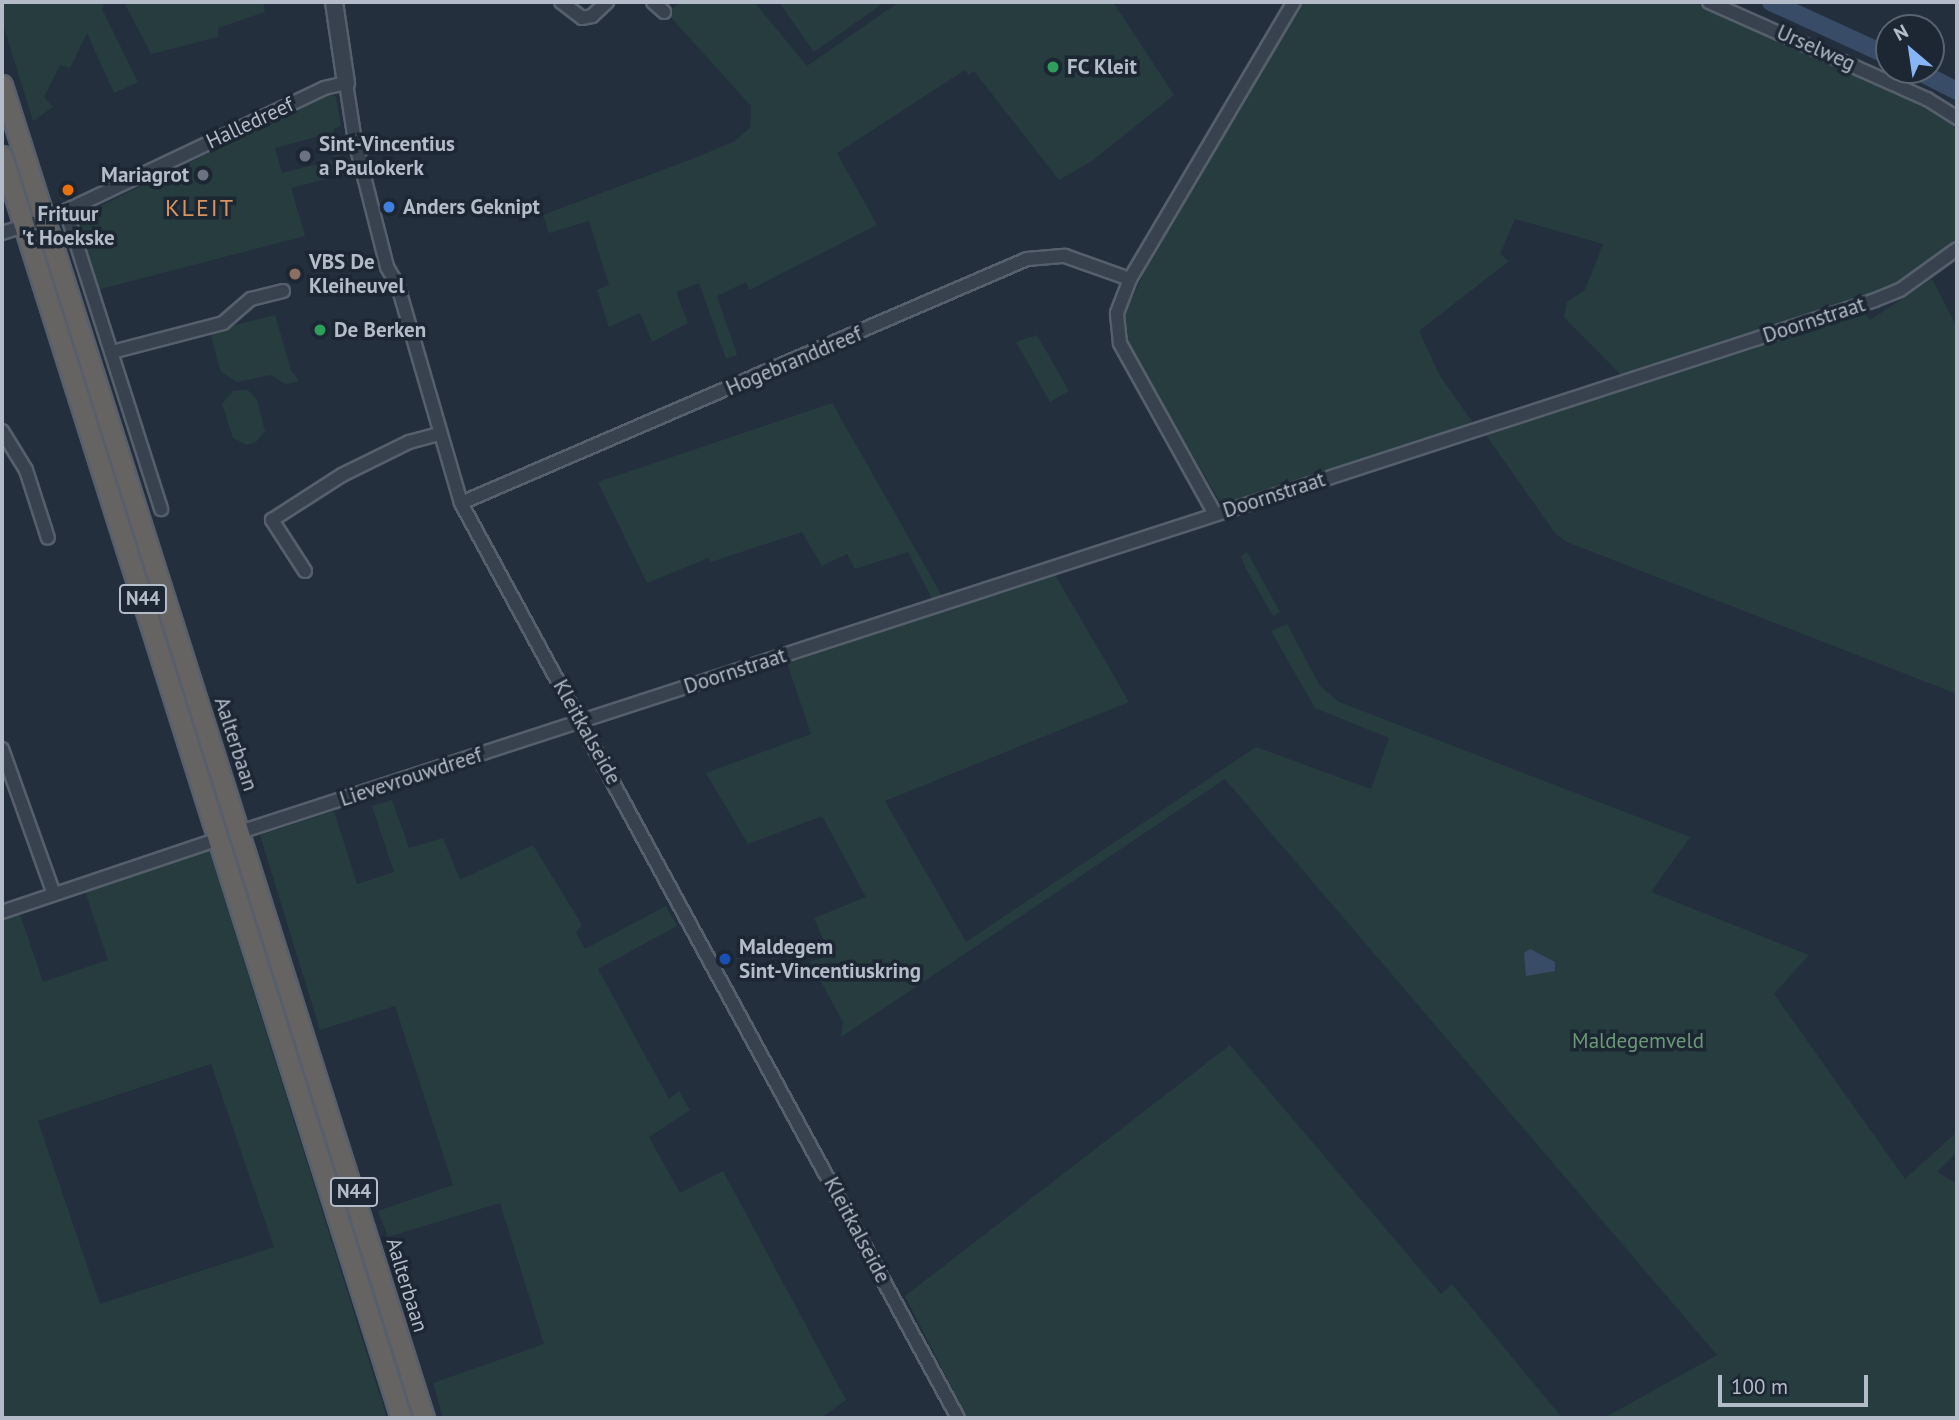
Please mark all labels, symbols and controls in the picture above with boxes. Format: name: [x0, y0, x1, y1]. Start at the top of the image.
north arrow: [1875, 14, 1945, 84]
text: N: [1890, 19, 1912, 46]
street label: Urselweg: [1773, 20, 1859, 76]
place label: FC Kleit: [1067, 54, 1138, 80]
marker: FC Kleit: [1045, 59, 1061, 75]
street label: Halledreef: [202, 92, 298, 154]
place label: Sint-Vincentius a Paulokerk: [319, 131, 455, 181]
marker: Sint-Vincentius a Paulokerk: [297, 148, 313, 164]
place label: Mariagrot: [101, 162, 189, 188]
marker: Mariagrot: [195, 167, 211, 183]
marker: Frituur 't Hoekske: [60, 182, 76, 198]
district label: KLEIT: [166, 194, 234, 222]
place label: Anders Geknipt: [403, 194, 540, 220]
marker: Anders Geknipt: [381, 199, 397, 215]
place label: Frituur 't Hoekske: [21, 201, 115, 251]
place label: VBS De Kleiheuvel: [309, 249, 405, 299]
marker: VBS De Kleiheuvel: [287, 266, 303, 282]
street label: Doornstraat: [1760, 292, 1868, 348]
place label: De Berken: [334, 317, 426, 343]
street label: Hogebranddreef: [722, 321, 866, 401]
marker: De Berken: [312, 322, 328, 338]
street label: Doornstraat: [1220, 467, 1328, 523]
road number: N44: [118, 584, 168, 614]
street label: Doornstraat: [681, 643, 789, 699]
street label: Kleitkalseide: [548, 675, 626, 789]
street label: Aalterbaan: [209, 694, 263, 794]
street label: Lievevrouwdreef: [337, 742, 485, 812]
place label: Maldegem Sint-Vincentiuskring: [739, 934, 921, 984]
marker: Maldegem Sint-Vincentiuskring: [717, 951, 733, 967]
park label: Maldegemveld: [1572, 1028, 1704, 1054]
street label: Kleitkalseide: [819, 1173, 895, 1287]
road number: N44: [330, 1176, 378, 1208]
street label: Aalterbaan: [381, 1235, 433, 1335]
scale bar: [1721, 1360, 1871, 1404]
text: 100 m: [1731, 1373, 1788, 1400]

